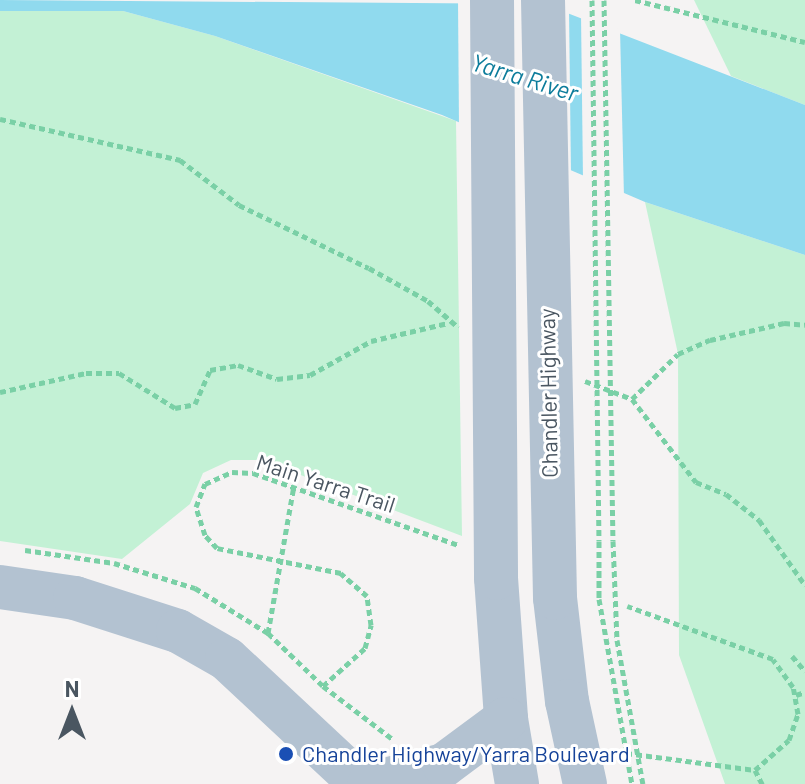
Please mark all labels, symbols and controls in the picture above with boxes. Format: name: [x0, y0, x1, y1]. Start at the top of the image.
water label: Yarra River: [468, 47, 582, 107]
street label: Chandler Highway: [533, 308, 563, 478]
street label: Main Yarra Trail: [253, 448, 399, 518]
north arrow: [32, 672, 112, 752]
text: N: [65, 675, 79, 701]
place label: Chandler Highway/Yarra Boulevard: [302, 741, 630, 767]
marker: Chandler Highway/Yarra Boulevard: [277, 745, 295, 763]

